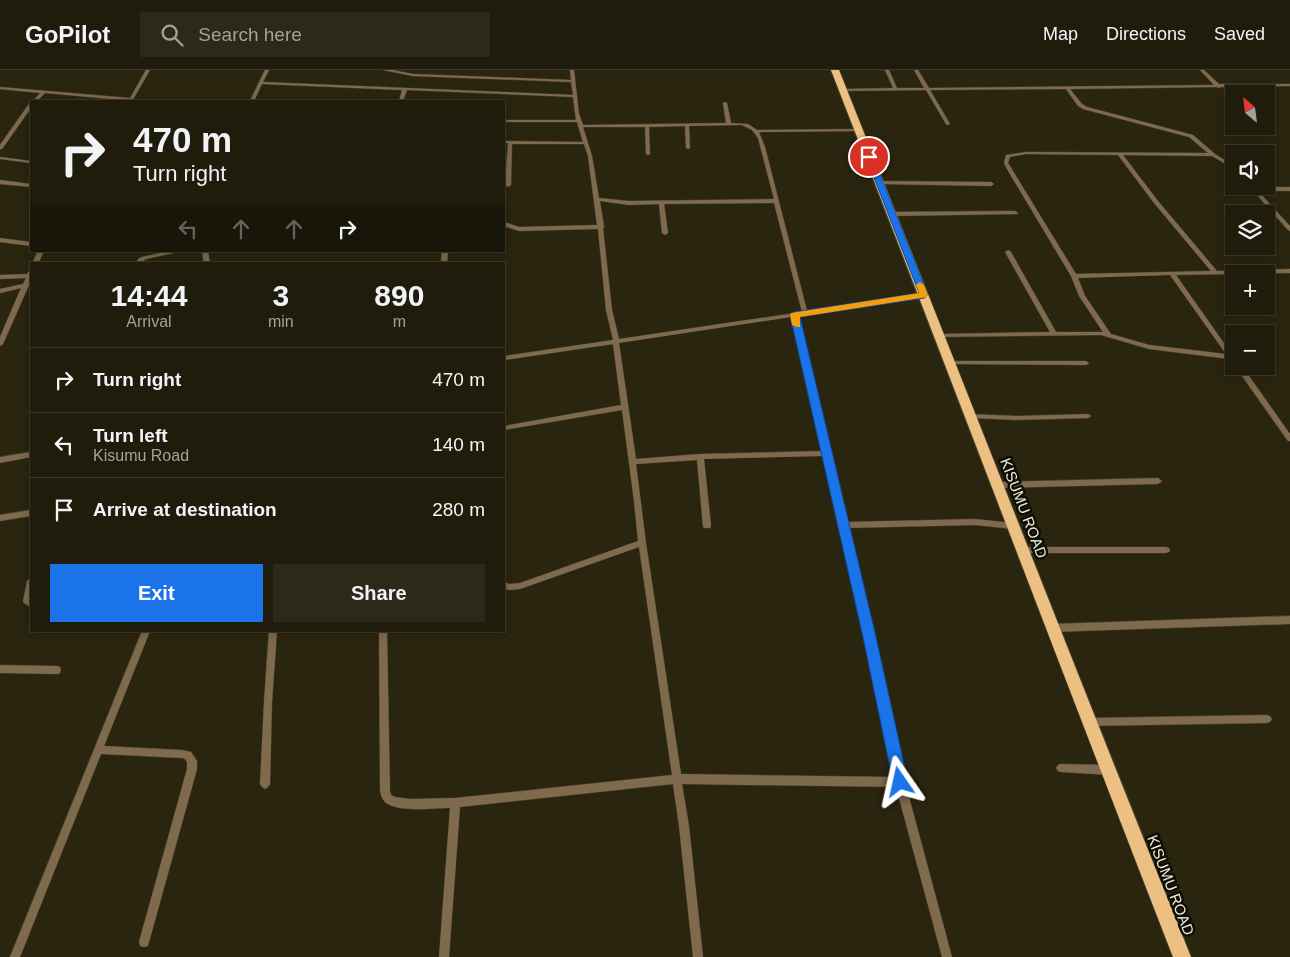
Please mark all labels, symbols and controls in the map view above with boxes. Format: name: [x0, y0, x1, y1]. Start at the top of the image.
search box: [140, 12, 490, 57]
text: GoPilot: [25, 21, 110, 48]
icon: search: [158, 21, 186, 49]
text: Search here: [198, 24, 302, 45]
text: Map: [1043, 24, 1078, 44]
text: Directions: [1106, 24, 1186, 44]
text: Saved: [1214, 24, 1265, 44]
north arrow: [1225, 85, 1275, 135]
map controls: [1225, 85, 1275, 375]
icon: right: [50, 120, 115, 185]
text: 470 m: [133, 120, 232, 159]
pin: [848, 136, 890, 178]
icon: arrive: [855, 143, 883, 171]
button: sound: [1225, 145, 1275, 195]
text: Turn right: [133, 161, 226, 186]
button: layers: [1225, 205, 1275, 255]
icon: left: [174, 215, 202, 243]
icon: ahead: [227, 215, 255, 243]
icon: ahead: [280, 215, 308, 243]
icon: right: [333, 215, 361, 243]
button: +: [1225, 265, 1275, 315]
text: 14:44: [111, 279, 187, 312]
text: 3: [272, 279, 289, 312]
text: 890: [374, 279, 424, 312]
text: Arrival: [126, 313, 172, 330]
text: min: [268, 313, 294, 330]
text: m: [393, 313, 406, 330]
button: −: [1225, 325, 1275, 375]
icon: right: [50, 366, 78, 394]
text: Turn right: [93, 369, 181, 390]
text: 470 m: [432, 369, 485, 390]
text: Turn left: [93, 425, 168, 446]
icon: left: [50, 431, 78, 459]
text: 140 m: [432, 434, 485, 455]
text: Kisumu Road: [93, 447, 189, 464]
street label: KISUMU ROAD: [997, 456, 1051, 561]
icon: arrive: [50, 496, 78, 524]
text: Arrive at destination: [93, 499, 277, 520]
text: 280 m: [432, 499, 485, 520]
button: Exit: [50, 564, 263, 622]
button: Share: [273, 564, 485, 622]
position arrow: [873, 755, 925, 807]
street label: KISUMU ROAD: [1144, 833, 1198, 938]

